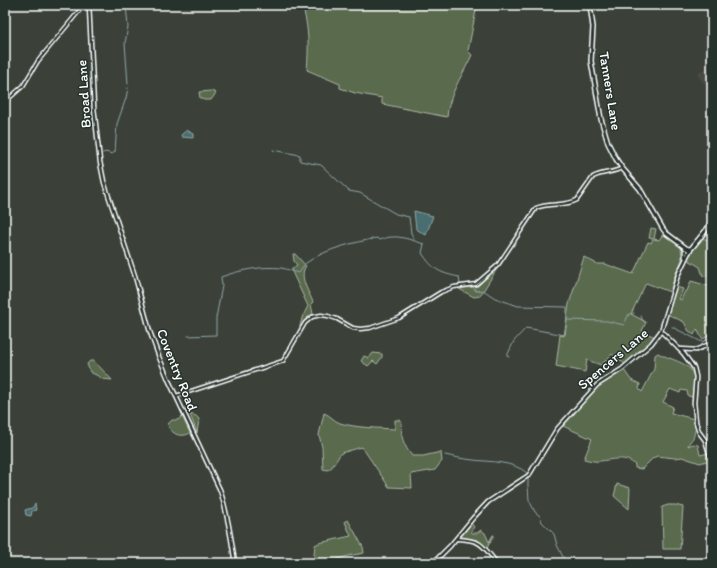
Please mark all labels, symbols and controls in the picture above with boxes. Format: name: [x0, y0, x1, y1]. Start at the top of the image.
street label: Tanners Lane: [595, 51, 625, 132]
street label: Broad Lane: [73, 59, 95, 129]
street label: Spencers Lane: [574, 324, 652, 393]
street label: Coventry Road: [153, 326, 201, 414]

